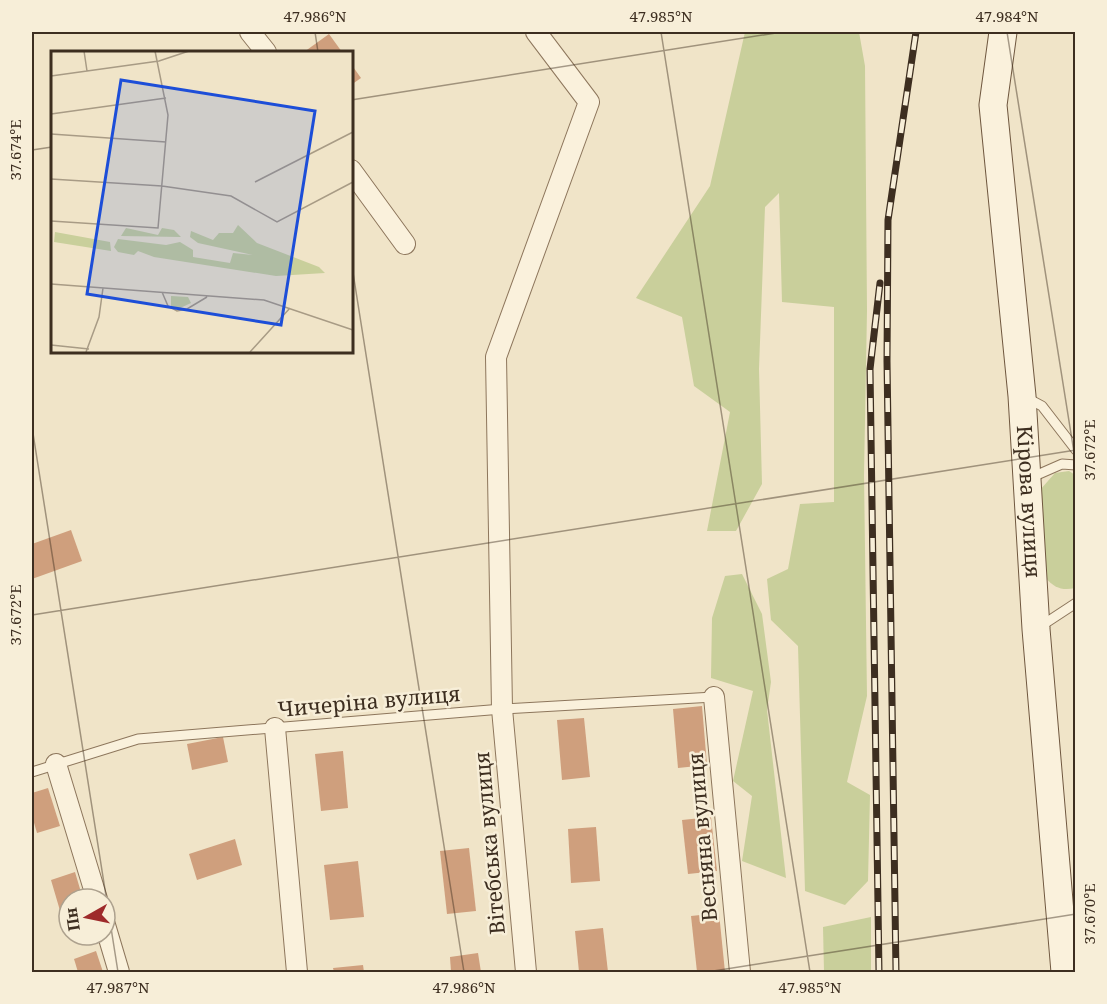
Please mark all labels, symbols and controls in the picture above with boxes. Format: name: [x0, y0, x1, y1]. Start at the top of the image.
text: 47.986°N: [283, 6, 347, 26]
text: 47.985°N: [629, 6, 693, 26]
text: 47.984°N: [975, 6, 1039, 26]
inset map: [51, 51, 352, 352]
text: 37.674°E: [5, 119, 25, 181]
text: 37.672°E: [1079, 419, 1099, 481]
street label: Кірова вулиця: [1011, 424, 1048, 579]
text: 37.672°E: [5, 584, 25, 646]
street label: Чичеріна вулиця: [276, 679, 461, 723]
street label: Вітебська вулиця: [467, 750, 511, 936]
street label: Весняна вулиця: [681, 752, 723, 923]
text: 37.670°E: [1079, 883, 1099, 945]
north arrow: [57, 887, 117, 947]
text: Пн: [59, 906, 85, 933]
text: 47.987°N: [86, 977, 150, 997]
text: 47.986°N: [432, 977, 496, 997]
text: 47.985°N: [778, 977, 842, 997]

